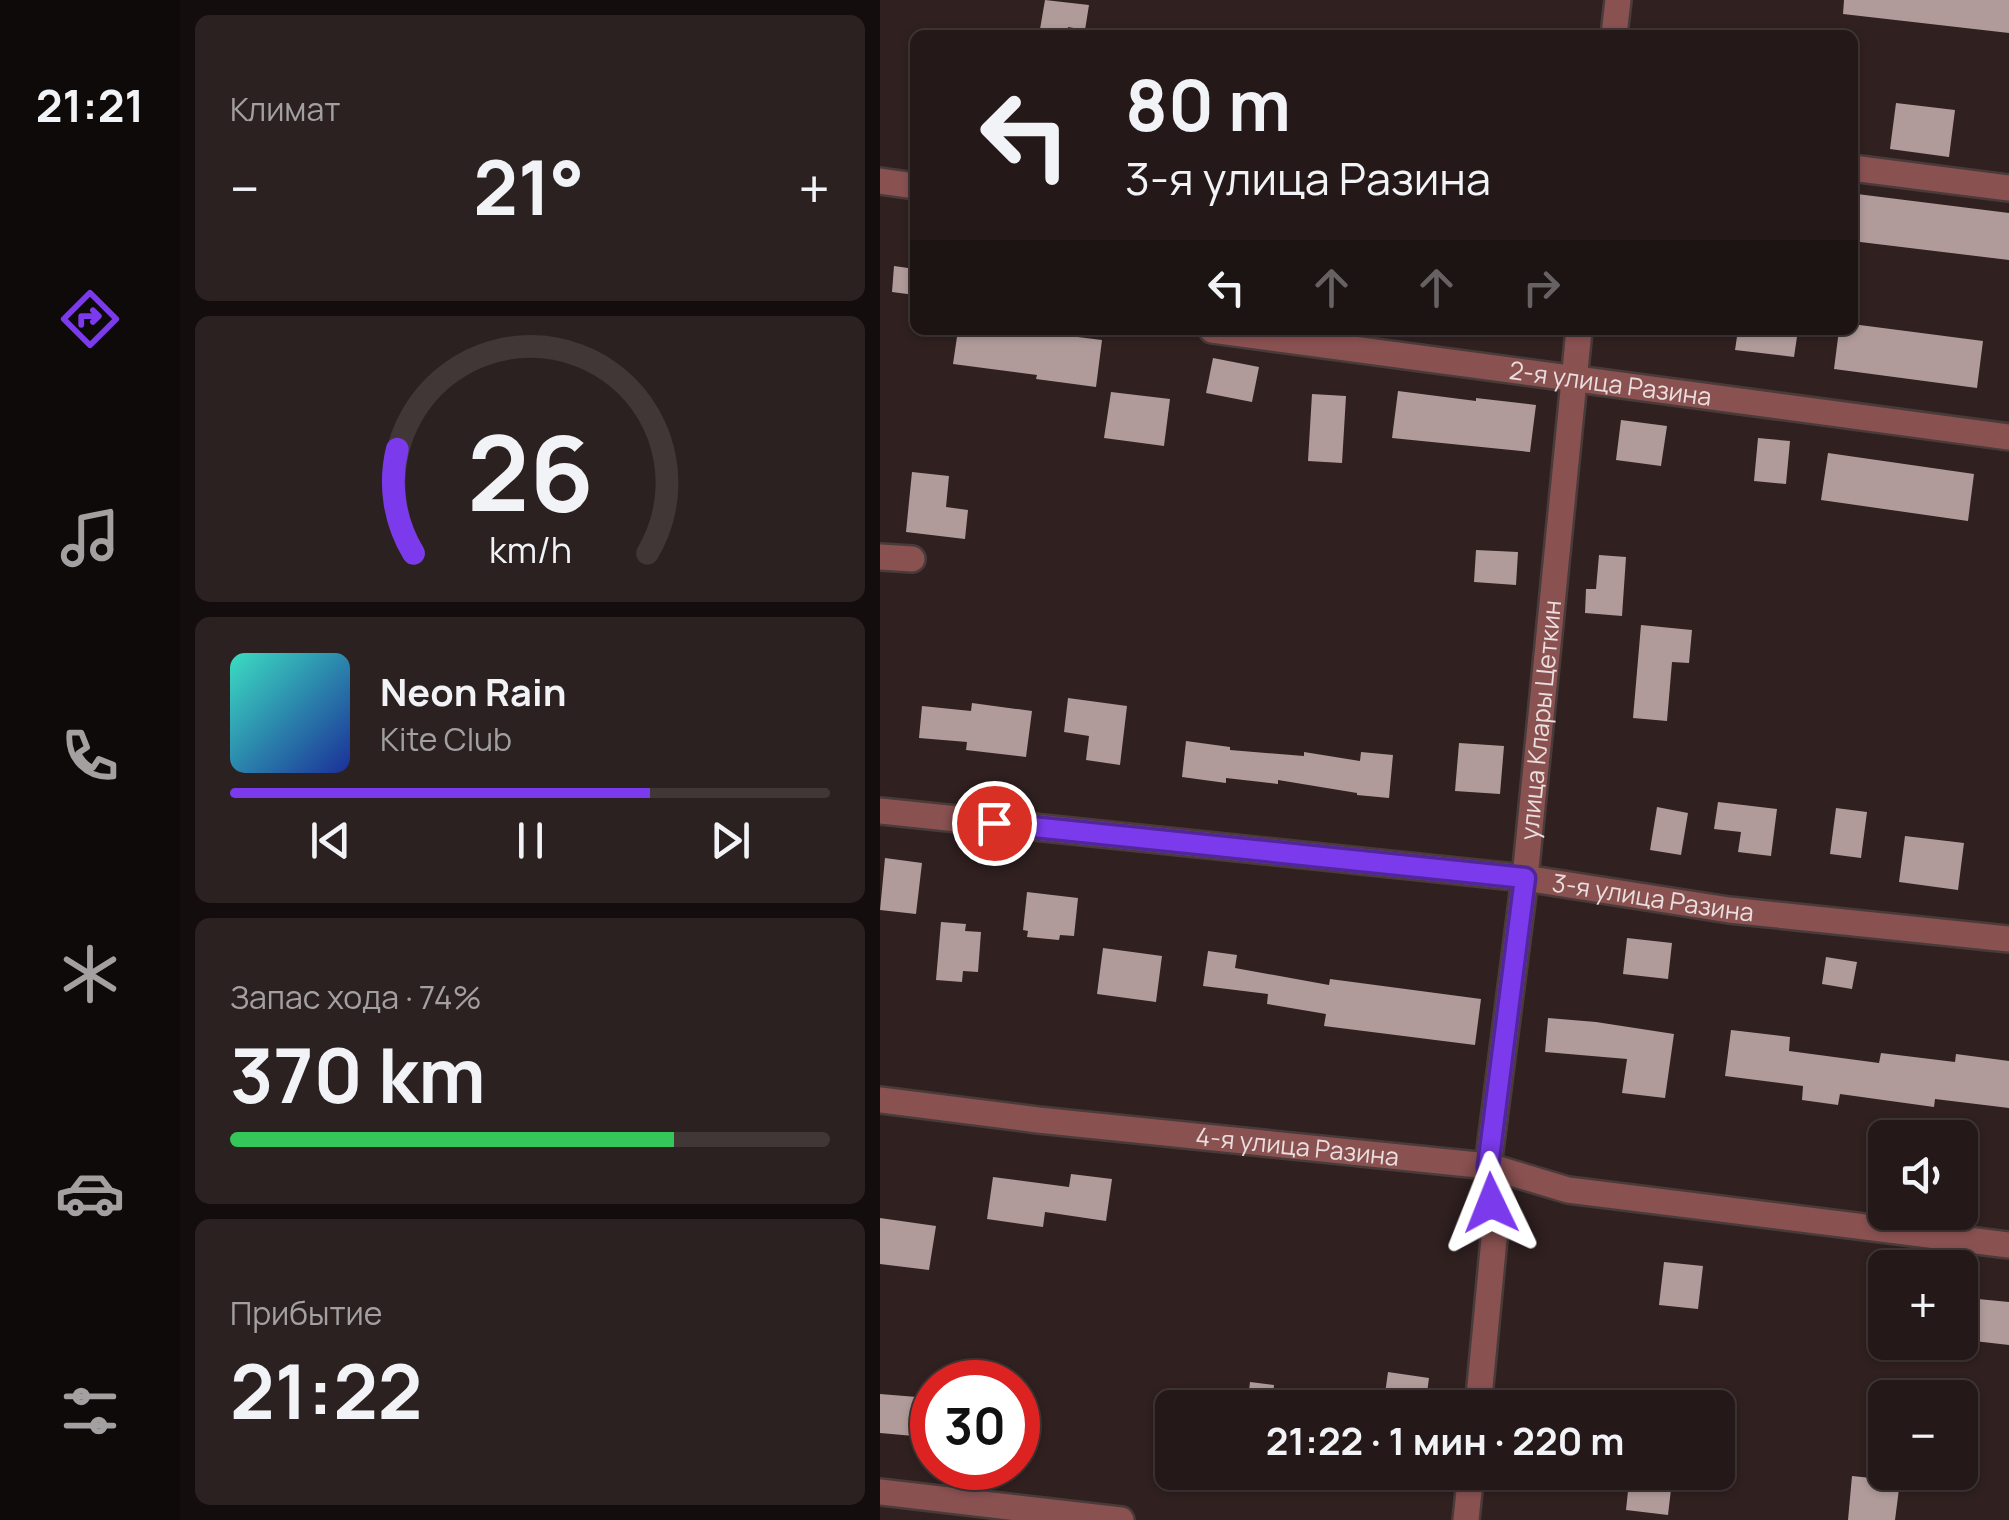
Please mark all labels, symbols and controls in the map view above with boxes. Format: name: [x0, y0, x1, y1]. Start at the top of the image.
text: 80 m: [1125, 56, 1291, 152]
icon: left: [960, 70, 1090, 200]
text: 21:21: [36, 74, 144, 136]
text: Климат: [230, 87, 340, 131]
text: 21°: [473, 135, 585, 238]
text: 3-я улица Разина: [1125, 147, 1491, 209]
text: −: [230, 150, 260, 226]
text: +: [798, 150, 830, 226]
icon: left: [1199, 260, 1254, 315]
icon: ahead: [1304, 260, 1359, 315]
icon: ahead: [1409, 260, 1464, 315]
icon: right: [1514, 260, 1569, 315]
icon: directions: [55, 284, 125, 354]
street label: 2-я улица Разина: [1507, 352, 1714, 414]
text: 26: [467, 400, 593, 542]
icon: music: [55, 503, 125, 573]
text: km/h: [488, 525, 572, 574]
street label: улица Клары Цеткин: [1511, 599, 1569, 842]
text: Neon Rain: [380, 665, 566, 717]
text: Kite Club: [380, 717, 512, 761]
icon: phone: [55, 721, 125, 791]
pin: [952, 781, 1037, 866]
icon: arrive: [967, 796, 1022, 851]
icon: previous: [303, 813, 358, 868]
icon: pause: [503, 813, 558, 868]
icon: next: [703, 813, 758, 868]
street label: 3-я улица Разина: [1550, 865, 1755, 929]
icon: climate: [55, 939, 125, 1009]
text: Запас хода · 74%: [230, 975, 482, 1019]
text: 370 km: [230, 1023, 486, 1126]
street label: 4-я улица Разина: [1194, 1118, 1401, 1174]
map controls: [1868, 1120, 1978, 1490]
button: sound: [1868, 1120, 1978, 1230]
position arrow: [1439, 1151, 1543, 1255]
icon: car: [55, 1158, 125, 1228]
button: +: [1868, 1250, 1978, 1360]
text: Прибытие: [230, 1291, 383, 1335]
text: 21:22: [230, 1339, 423, 1442]
speed limit sign: 30: [910, 1360, 1040, 1490]
icon: filters: [55, 1376, 125, 1446]
button: −: [1868, 1380, 1978, 1490]
text: 21:22 · 1 мин · 220 m: [1266, 1414, 1624, 1466]

